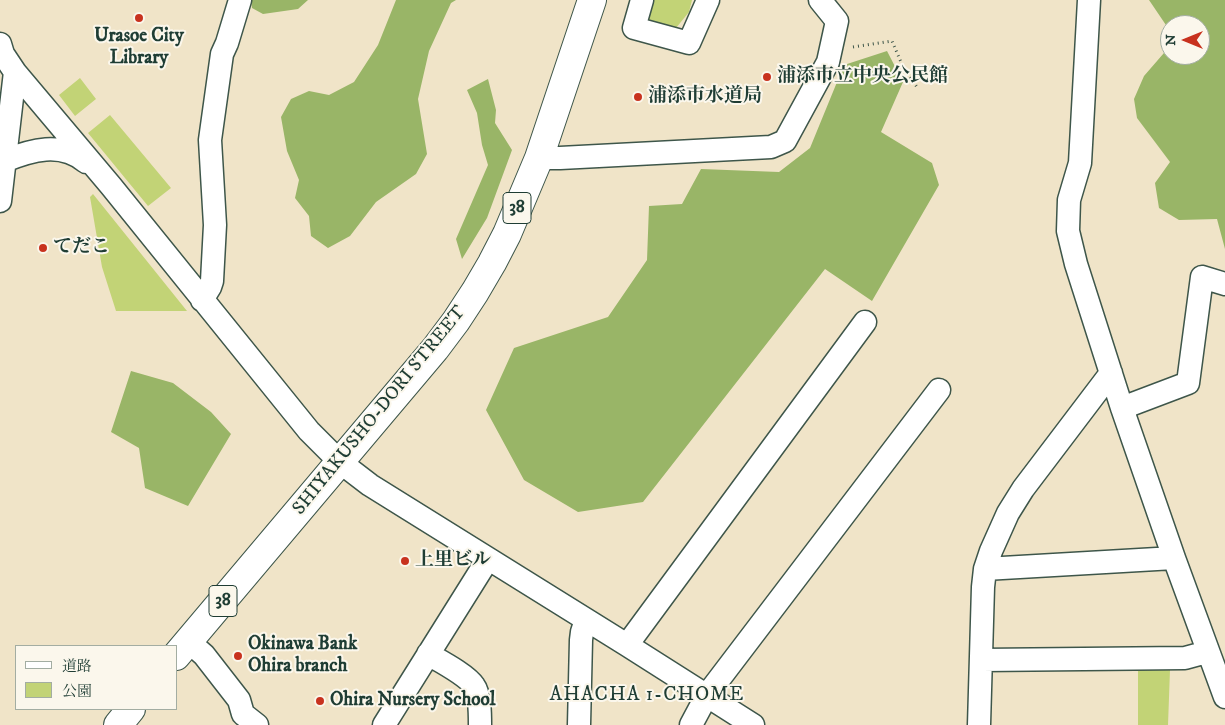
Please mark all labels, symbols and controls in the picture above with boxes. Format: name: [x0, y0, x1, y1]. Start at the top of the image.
marker: Urasoe City Library: [133, 12, 145, 24]
north arrow: [1160, 15, 1210, 65]
place label: Urasoe City Library: [94, 26, 184, 70]
text: N: [1162, 34, 1180, 46]
place label: 浦添市立中央公民館: [777, 66, 948, 88]
marker: 浦添市立中央公民館: [761, 71, 773, 83]
place label: 浦添市水道局: [648, 86, 762, 108]
marker: 浦添市水道局: [632, 91, 644, 103]
road number: 38: [503, 192, 531, 224]
place label: てだこ: [53, 237, 110, 259]
marker: てだこ: [37, 242, 49, 254]
street label: SHIYAKUSHO-DORI STREET: [289, 302, 471, 520]
place label: 上里ビル: [415, 550, 491, 572]
marker: 上里ビル: [399, 555, 411, 567]
road number: 38: [209, 586, 237, 616]
place label: Okinawa Bank Ohira branch: [248, 634, 357, 678]
legend: [15, 645, 178, 710]
marker: Okinawa Bank Ohira branch: [232, 650, 244, 662]
text: 道路: [62, 657, 92, 676]
text: 公園: [62, 682, 92, 701]
district label: AHACHA 1-CHOME: [548, 684, 746, 708]
place label: Ohira Nursery School: [330, 690, 495, 712]
marker: Ohira Nursery School: [314, 695, 326, 707]

